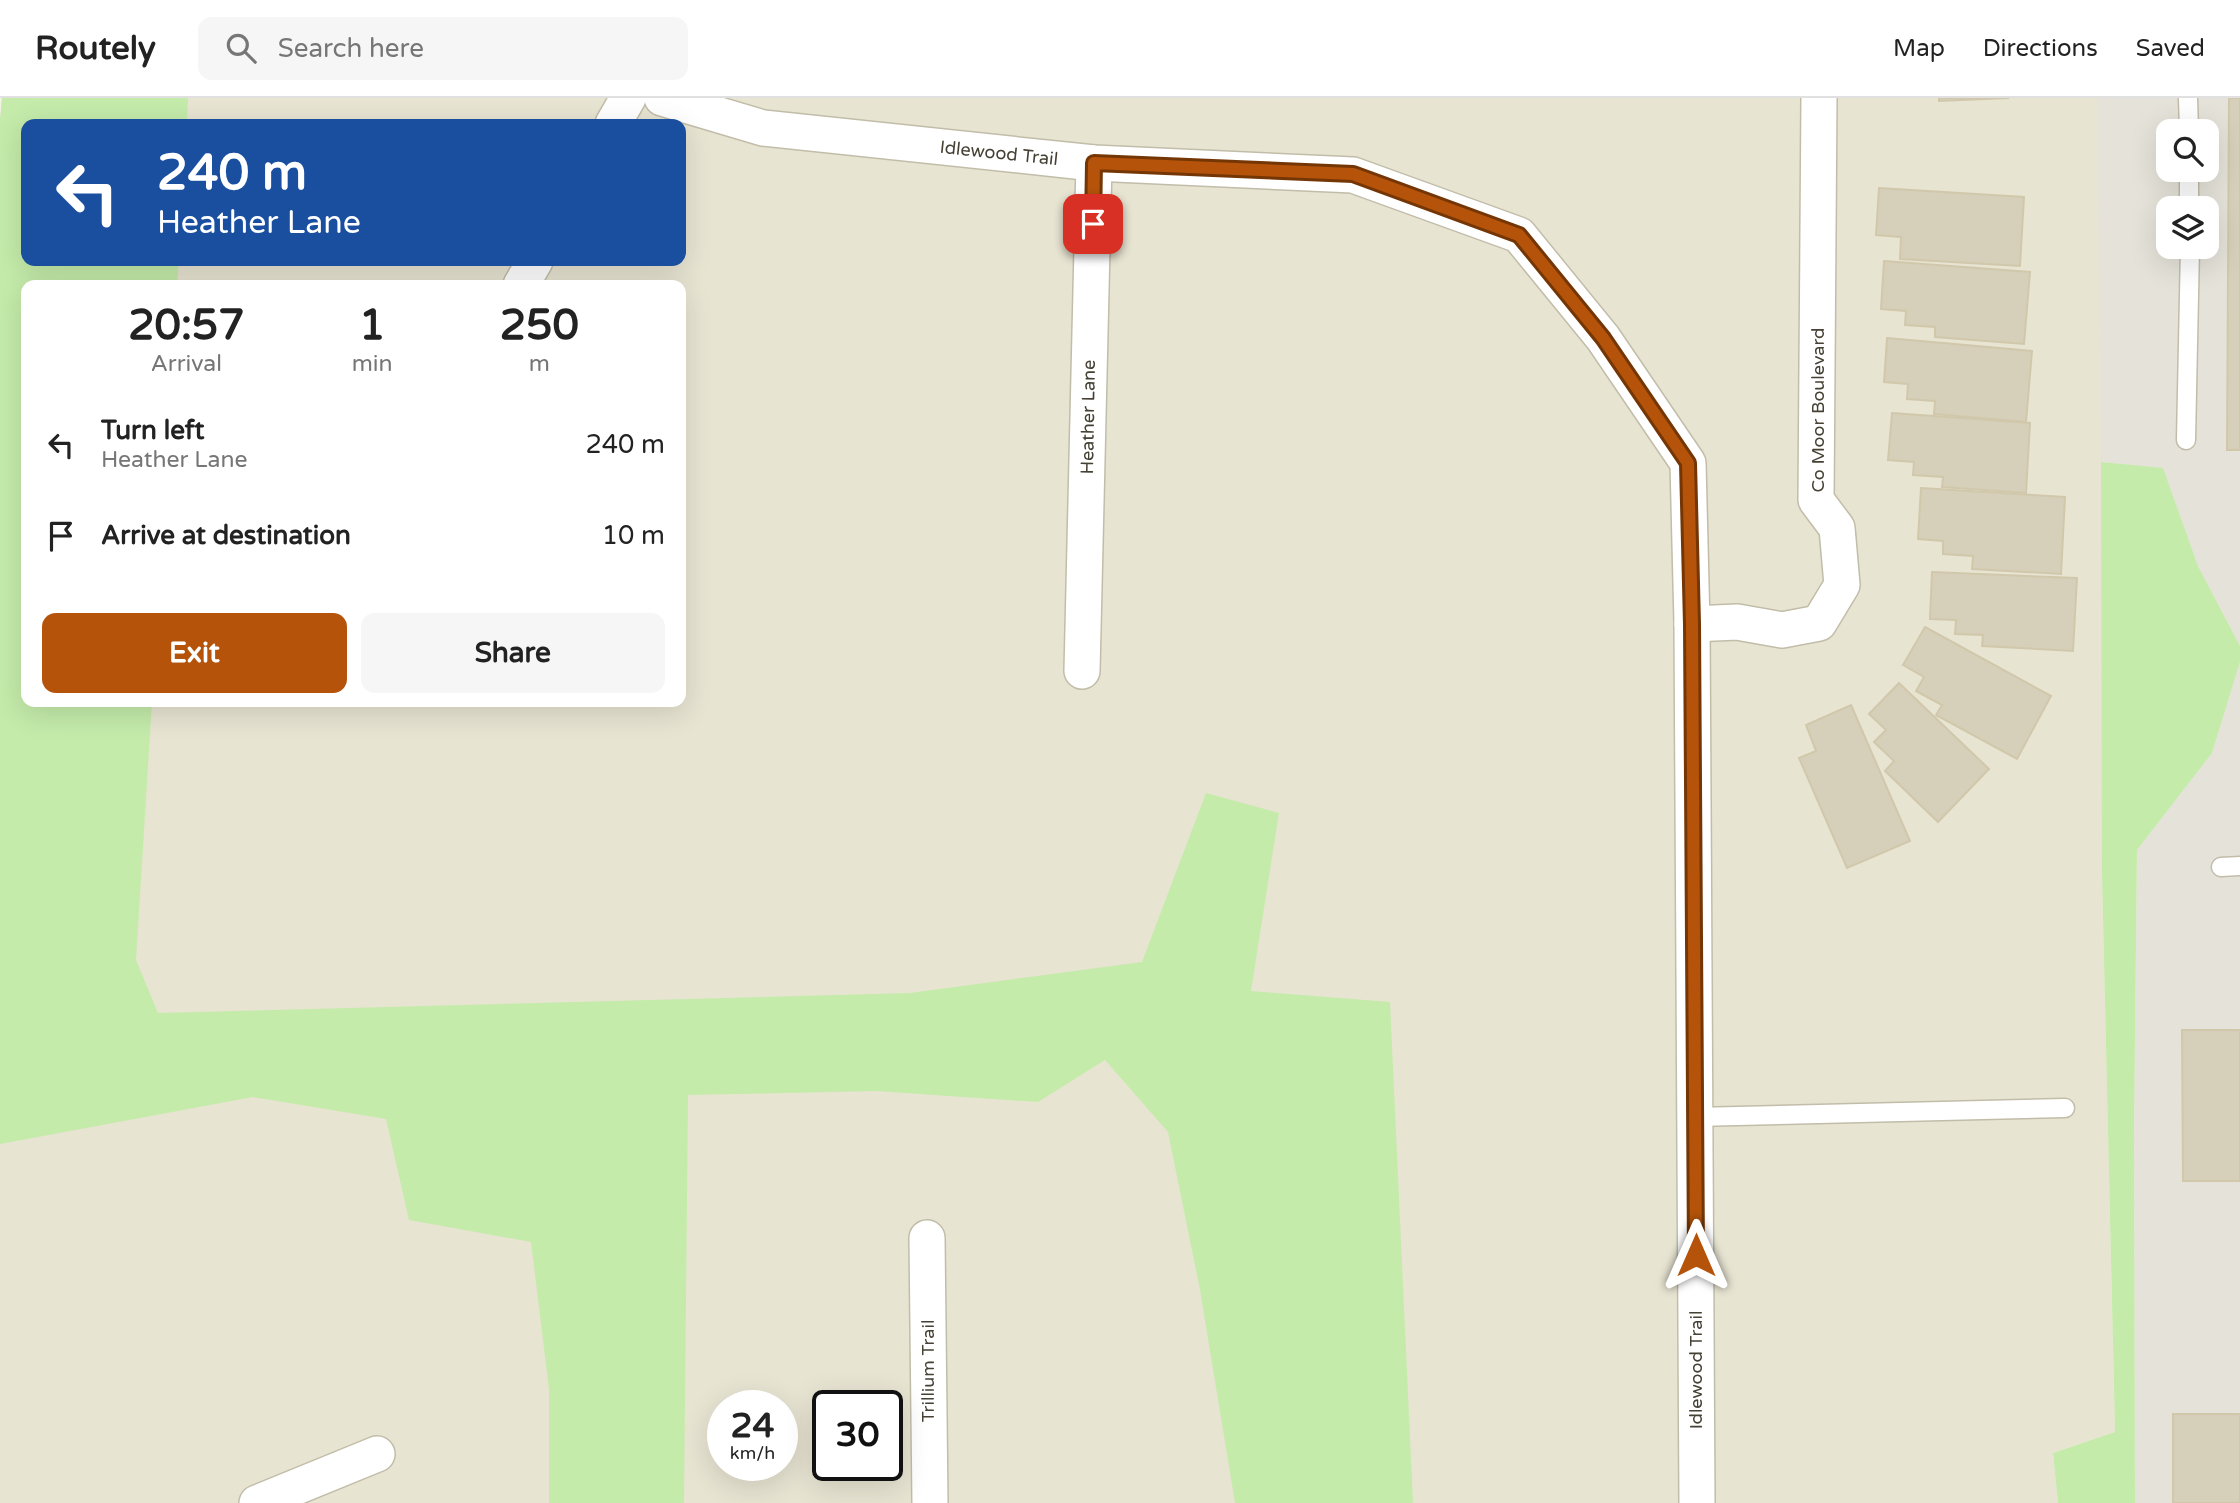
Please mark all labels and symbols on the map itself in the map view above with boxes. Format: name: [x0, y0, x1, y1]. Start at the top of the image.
street label: Idlewood Trail: [939, 136, 1059, 170]
pin: [1063, 194, 1123, 254]
street label: Co Moor Boulevard: [1807, 328, 1829, 492]
street label: Heather Lane: [1076, 359, 1100, 475]
position arrow: [1659, 1218, 1733, 1292]
street label: Idlewood Trail: [1685, 1311, 1707, 1429]
street label: Trillium Trail: [917, 1320, 939, 1422]
speed limit sign: 30: [812, 1390, 903, 1481]

